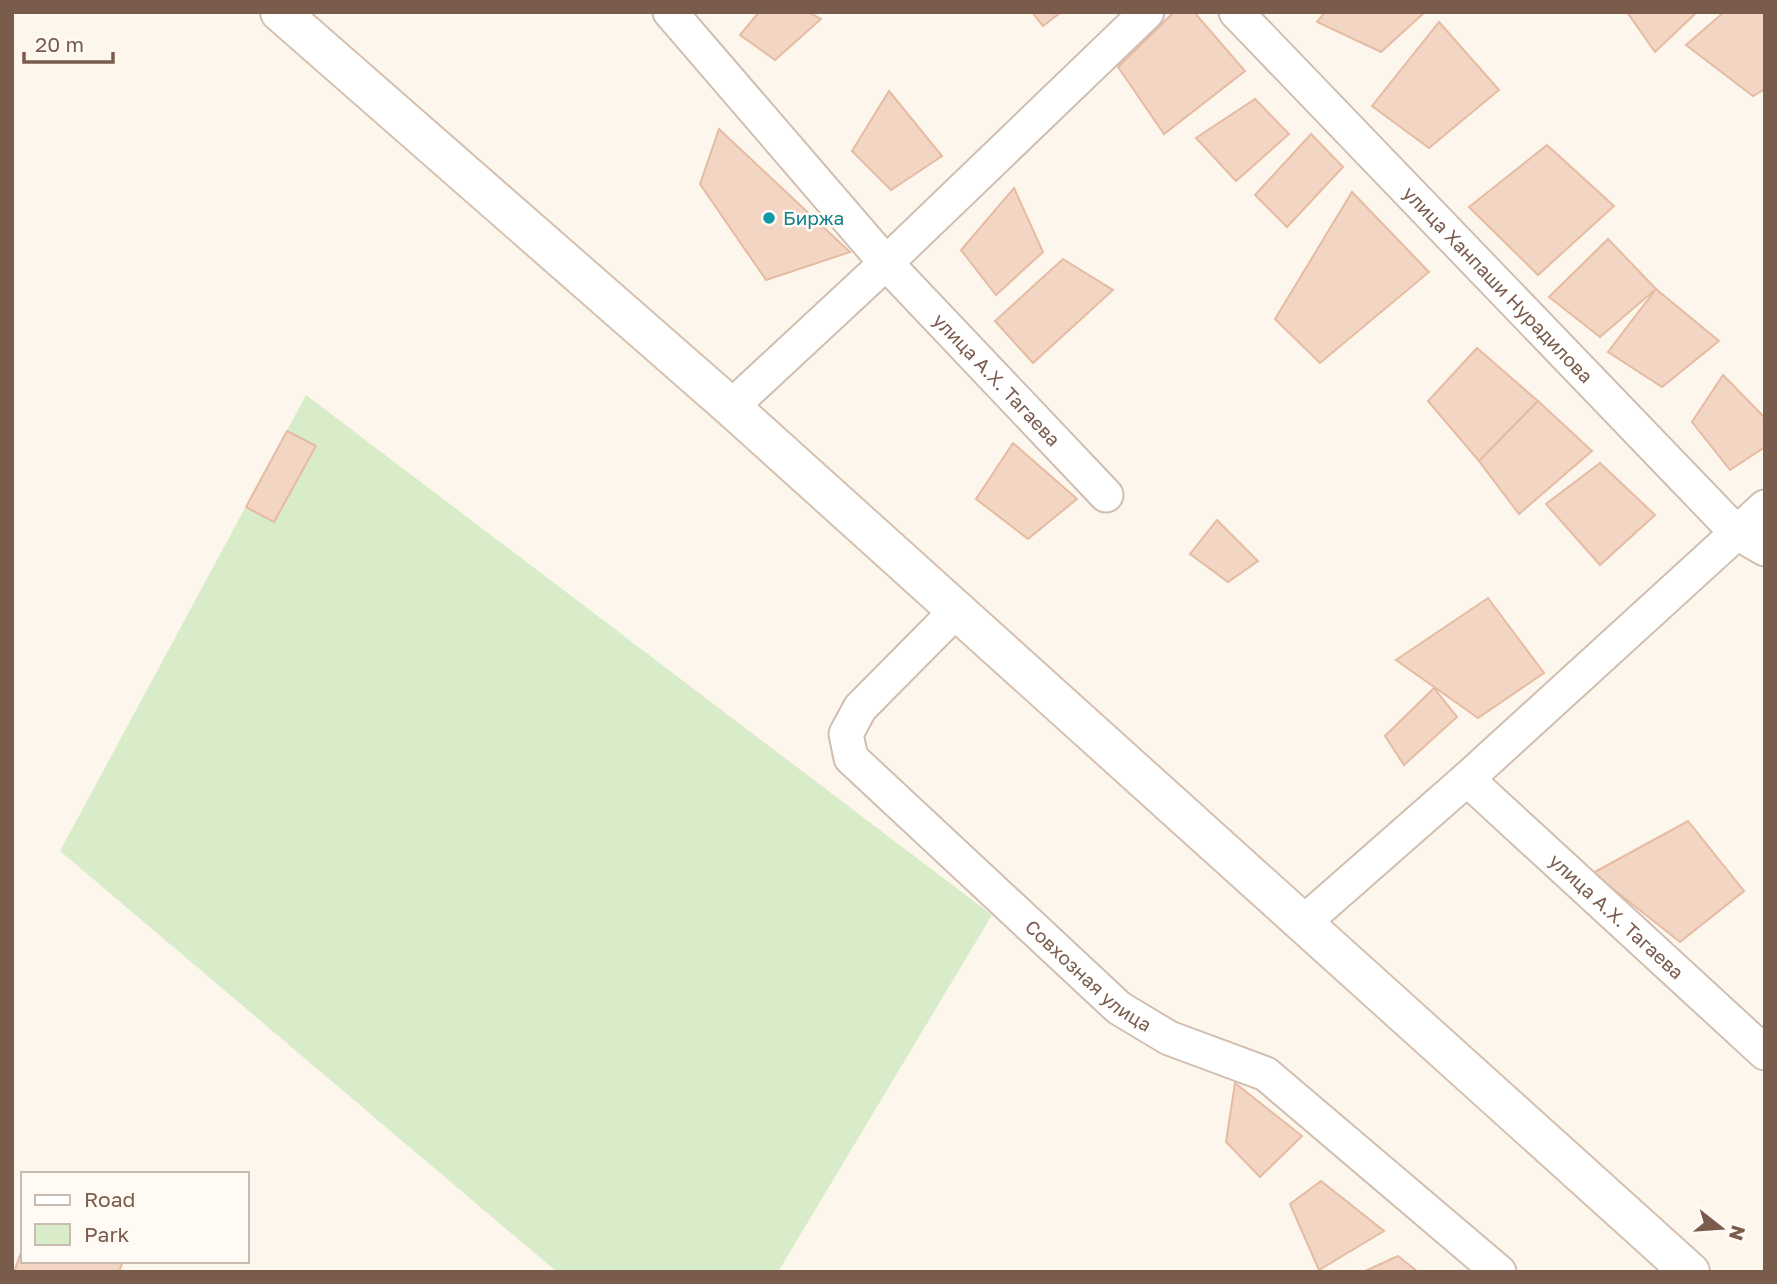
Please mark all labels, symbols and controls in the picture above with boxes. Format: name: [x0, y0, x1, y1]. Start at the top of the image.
scale bar: [24, 21, 114, 65]
text: 20 m: [35, 31, 84, 57]
street label: улица Ханпаши Нурадилова: [1399, 181, 1598, 387]
place label: Биржа: [783, 206, 844, 229]
marker: Биржа: [761, 210, 777, 226]
street label: улица А.Х. Тагаева: [929, 308, 1065, 451]
street label: улица А.Х. Тагаева: [1545, 848, 1689, 984]
street label: Совхозная улица: [1021, 915, 1156, 1036]
legend: [21, 1172, 248, 1263]
text: Road: [84, 1186, 135, 1212]
north arrow: [1686, 1193, 1756, 1263]
text: Park: [84, 1221, 130, 1247]
text: N: [1725, 1223, 1751, 1243]

